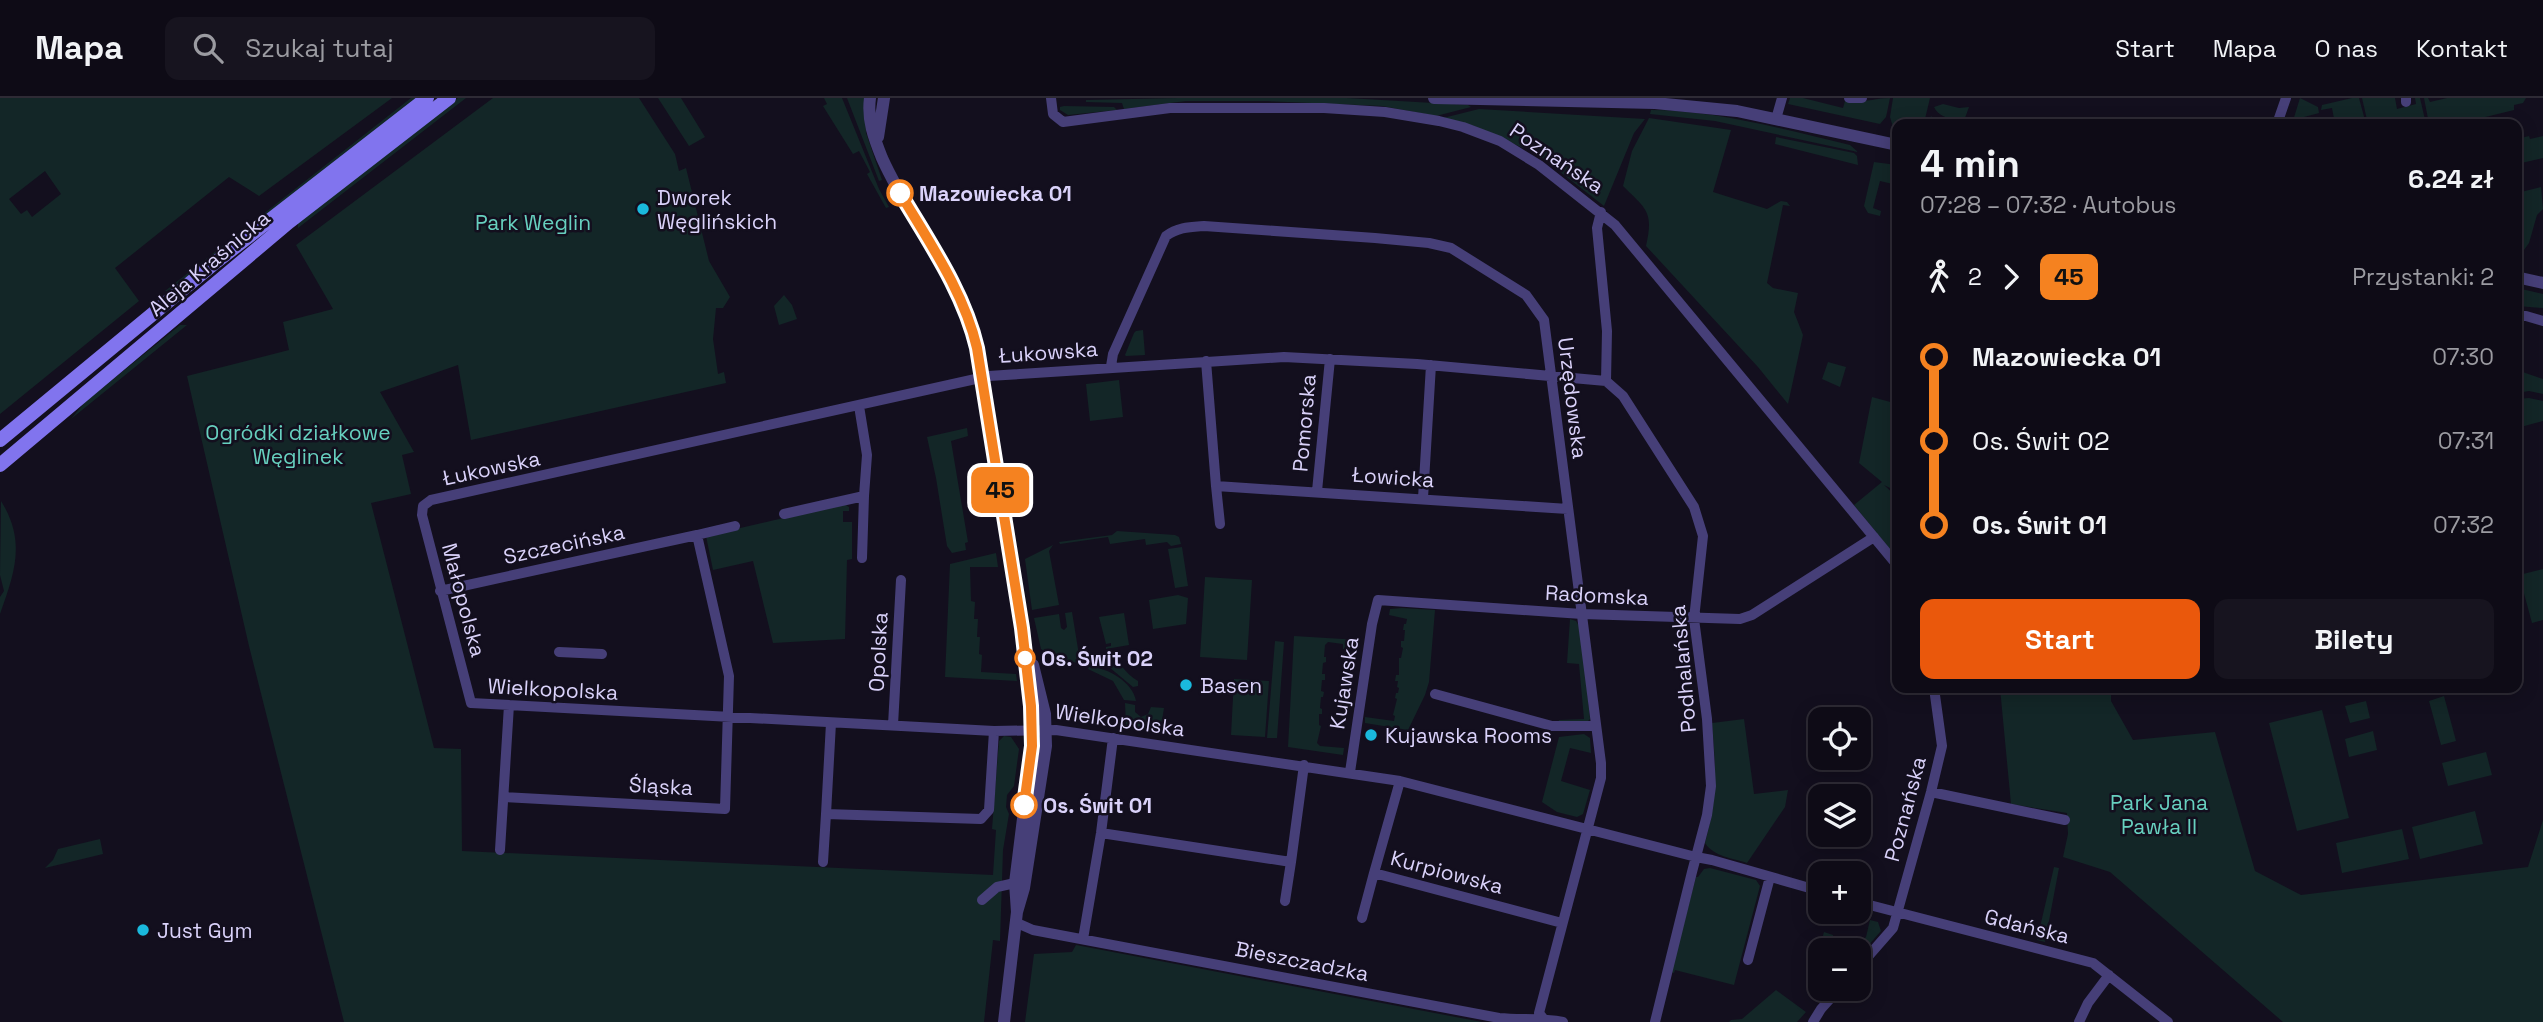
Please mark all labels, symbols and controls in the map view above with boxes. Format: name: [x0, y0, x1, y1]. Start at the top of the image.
search box: [165, 17, 655, 80]
text: Mapa: [35, 27, 123, 69]
icon: search: [189, 29, 227, 67]
text: Szukaj tutaj: [245, 31, 394, 65]
text: Start: [2115, 33, 2175, 64]
text: Mapa: [2213, 33, 2277, 64]
text: O nas: [2315, 33, 2378, 64]
text: Kontakt: [2416, 33, 2508, 64]
street label: Poznańska: [1505, 117, 1609, 199]
text: 4 min: [1920, 140, 2020, 188]
text: 6.24 zł: [2408, 162, 2494, 196]
marker: Mazowiecka 01: [887, 180, 913, 206]
place label: Mazowiecka 01: [919, 180, 1072, 207]
place label: Dworek Węglińskich: [657, 184, 777, 235]
text: 07:28 – 07:32 · Autobus: [1920, 190, 2176, 220]
marker: Dworek Węglińskich: [635, 201, 651, 217]
street label: Aleja Kraśnicka: [143, 204, 275, 322]
park label: Park Weglin: [475, 209, 591, 236]
icon: walk: [1920, 258, 1958, 296]
icon: forward: [1992, 258, 2030, 296]
text: 45: [2054, 261, 2084, 292]
text: 2: [1968, 262, 1982, 292]
text: Przystanki: 2: [2352, 262, 2494, 292]
street label: Łukowska: [997, 335, 1099, 369]
street label: Urzędowska: [1552, 336, 1594, 460]
text: Mazowiecka 01: [1972, 340, 2161, 374]
text: 07:30: [2432, 342, 2494, 372]
street label: Pomorska: [1286, 373, 1322, 473]
park label: Ogródki działkowe Węglinek: [205, 419, 391, 470]
text: Os. Świt 02: [1972, 424, 2110, 458]
text: 07:31: [2438, 426, 2494, 456]
street label: Łukowska: [439, 444, 543, 492]
street label: Łowicka: [1351, 461, 1435, 493]
line badge: 45: [968, 467, 1032, 513]
text: 45: [985, 474, 1015, 505]
text: Os. Świt 01: [1972, 508, 2107, 542]
text: 07:32: [2433, 510, 2494, 540]
street label: Szczecińska: [501, 518, 627, 570]
street label: Małopolska: [436, 540, 492, 660]
street label: Radomska: [1544, 579, 1650, 611]
button: Start: [1920, 599, 2200, 679]
button: Bilety: [2214, 599, 2494, 679]
street label: Podhalańska: [1664, 604, 1702, 734]
street label: Opolska: [862, 611, 894, 693]
street label: Kujawska: [1323, 635, 1365, 731]
place label: Os. Świt 02: [1041, 645, 1153, 672]
marker: Os. Świt 02: [1015, 648, 1035, 668]
street label: Wielkopolska: [487, 672, 619, 706]
place label: Basen: [1200, 672, 1262, 699]
marker: Basen: [1178, 677, 1194, 693]
street label: Wielkopolska: [1053, 698, 1187, 742]
map controls: [1808, 707, 1871, 1001]
button: locate: [1808, 707, 1871, 770]
place label: Kujawska Rooms: [1385, 722, 1552, 749]
marker: Kujawska Rooms: [1363, 727, 1379, 743]
street label: Poznańska: [1878, 753, 1932, 865]
street label: Śląska: [628, 771, 694, 801]
button: layers: [1808, 784, 1871, 847]
park label: Park Jana Pawła II: [2110, 789, 2208, 840]
marker: Os. Świt 01: [1011, 792, 1037, 818]
place label: Os. Świt 01: [1043, 792, 1152, 819]
street label: Kurpiowska: [1388, 844, 1506, 900]
button: +: [1808, 861, 1871, 924]
street label: Gdańska: [1982, 902, 2072, 950]
place label: Just Gym: [157, 917, 252, 944]
marker: Just Gym: [135, 922, 151, 938]
street label: Bieszczadzka: [1233, 935, 1371, 987]
button: −: [1808, 938, 1871, 1001]

